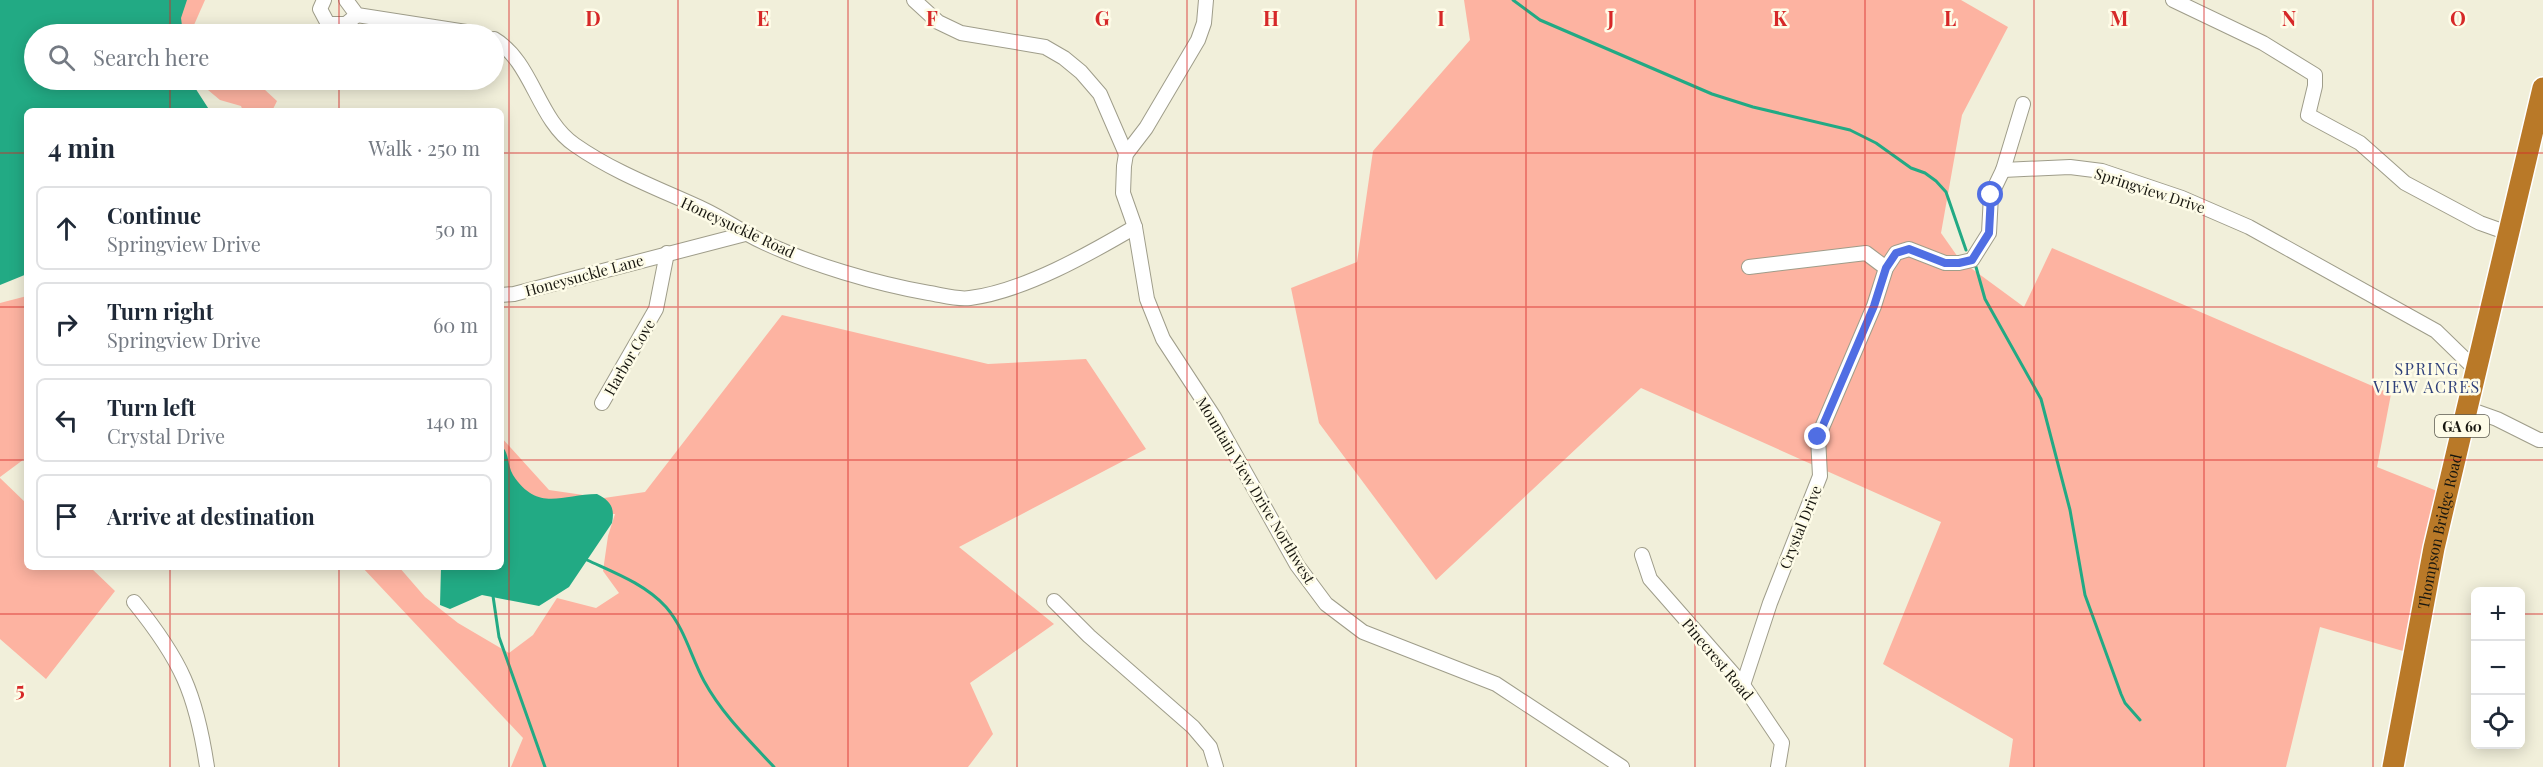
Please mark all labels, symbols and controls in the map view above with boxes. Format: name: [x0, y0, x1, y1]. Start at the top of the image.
text: D: [585, 4, 601, 31]
text: E: [757, 4, 769, 31]
text: F: [926, 4, 938, 31]
text: G: [1095, 4, 1110, 31]
text: H: [1263, 4, 1279, 31]
text: I: [1437, 4, 1445, 31]
text: J: [1606, 4, 1615, 31]
text: K: [1773, 4, 1788, 31]
text: L: [1944, 4, 1956, 31]
text: M: [2110, 4, 2128, 31]
text: N: [2282, 4, 2296, 31]
text: O: [2450, 4, 2466, 31]
search box: [24, 24, 504, 90]
icon: search: [45, 41, 78, 74]
text: Search here: [93, 42, 209, 72]
text: 4 min: [48, 130, 115, 165]
text: Walk · 250 m: [369, 134, 480, 161]
street label: Springview Drive: [2092, 163, 2208, 217]
route start: [1977, 181, 2003, 207]
street label: Honeysuckle Road: [678, 192, 798, 262]
text: Continue: [107, 200, 201, 230]
icon: ahead: [50, 212, 83, 245]
text: 50 m: [435, 215, 478, 242]
text: Springview Drive: [107, 230, 261, 257]
street label: Honeysuckle Lane: [523, 250, 645, 300]
text: Turn right: [107, 296, 213, 326]
icon: right: [50, 308, 83, 341]
text: 60 m: [433, 311, 478, 338]
street label: Harbor Cove: [599, 315, 659, 399]
text: Springview Drive: [107, 326, 261, 353]
district label: SPRING VIEW ACRES: [2372, 358, 2481, 397]
text: Turn left: [107, 392, 196, 422]
street label: Mountain View Drive Northwest: [1192, 393, 1320, 588]
icon: left: [50, 404, 83, 437]
text: 140 m: [426, 407, 478, 434]
road number: GA 60: [2435, 415, 2489, 437]
text: Crystal Drive: [107, 422, 225, 449]
route end: [1804, 423, 1830, 449]
street label: Thompson Bridge Road: [2413, 452, 2466, 611]
street label: Crystal Drive: [1774, 482, 1826, 572]
icon: arrive: [50, 500, 83, 533]
text: Arrive at destination: [107, 501, 315, 531]
map controls: [2471, 587, 2525, 749]
button: +: [2471, 587, 2525, 641]
street label: Pinecrest Road: [1678, 614, 1758, 704]
button: −: [2471, 641, 2525, 695]
text: 5: [15, 675, 25, 702]
button: locate: [2471, 695, 2525, 749]

